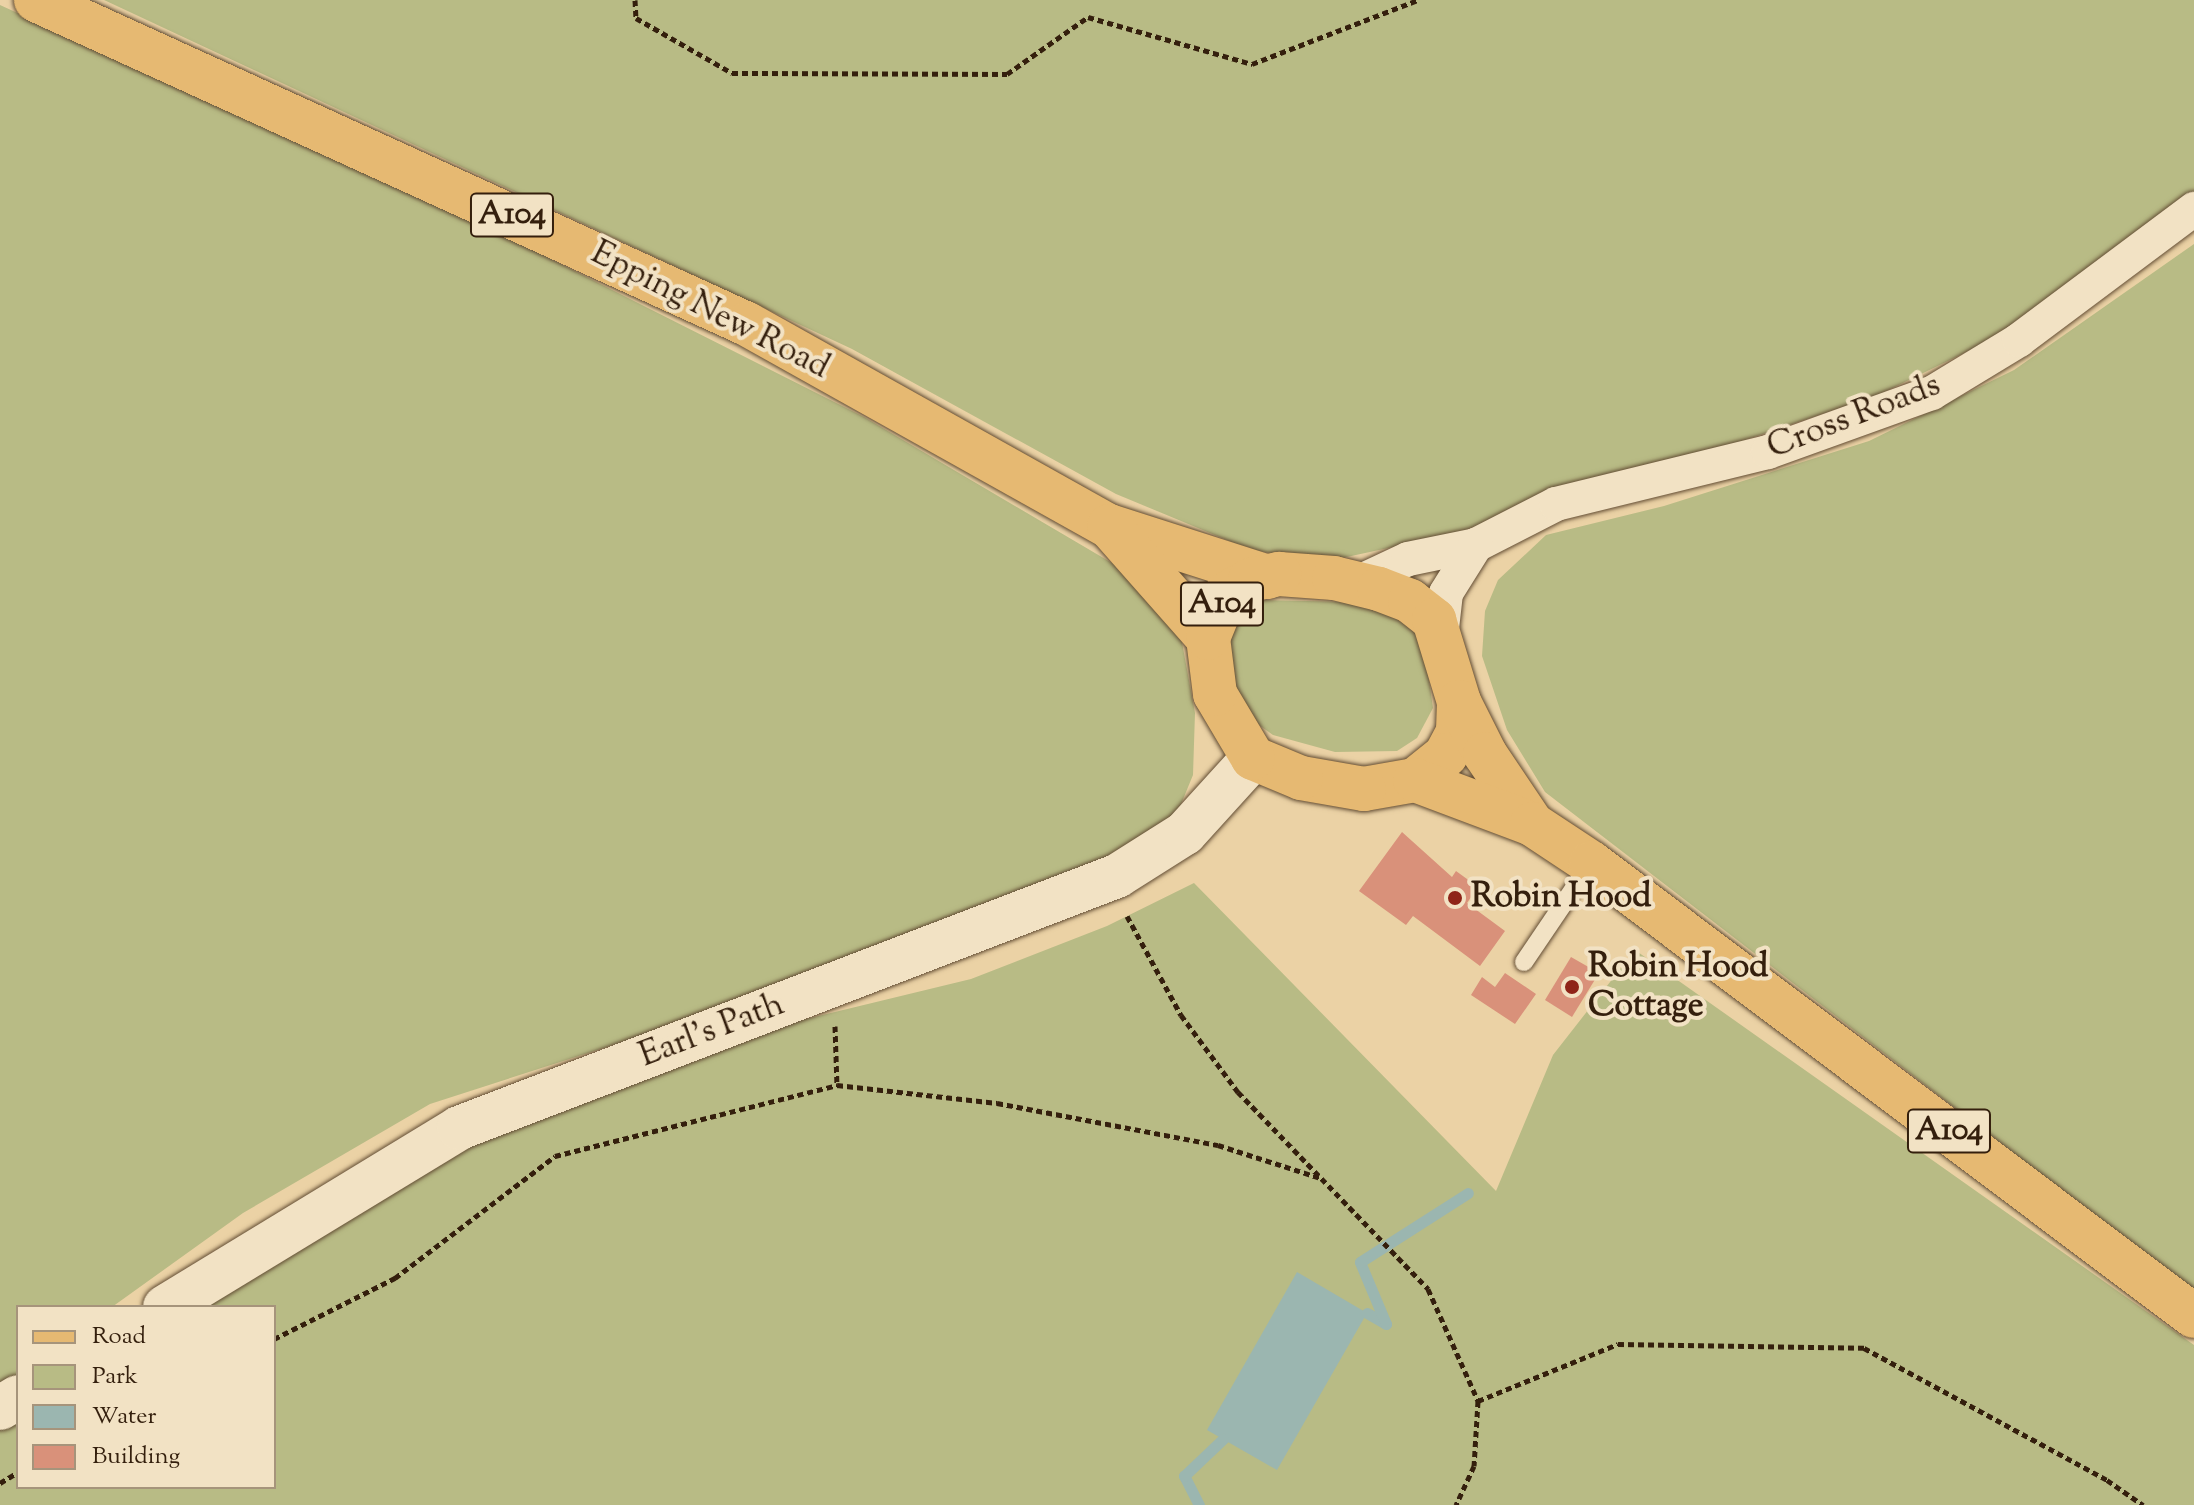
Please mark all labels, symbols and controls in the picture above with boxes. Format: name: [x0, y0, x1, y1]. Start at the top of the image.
road number: A104: [468, 187, 556, 243]
street label: Epping New Road: [584, 233, 836, 389]
street label: Cross Roads: [1762, 365, 1946, 469]
road number: A104: [1178, 576, 1266, 632]
place label: Robin Hood: [1471, 878, 1652, 918]
marker: Robin Hood: [1446, 889, 1464, 907]
place label: Robin Hood Cottage: [1588, 947, 1769, 1026]
marker: Robin Hood Cottage: [1563, 978, 1581, 996]
street label: Earl's Path: [634, 985, 790, 1077]
road number: A104: [1905, 1103, 1993, 1159]
legend: [16, 1305, 276, 1489]
text: Road: [92, 1320, 146, 1354]
text: Park: [92, 1360, 138, 1394]
text: Water: [92, 1400, 156, 1434]
text: Building: [92, 1440, 180, 1474]

